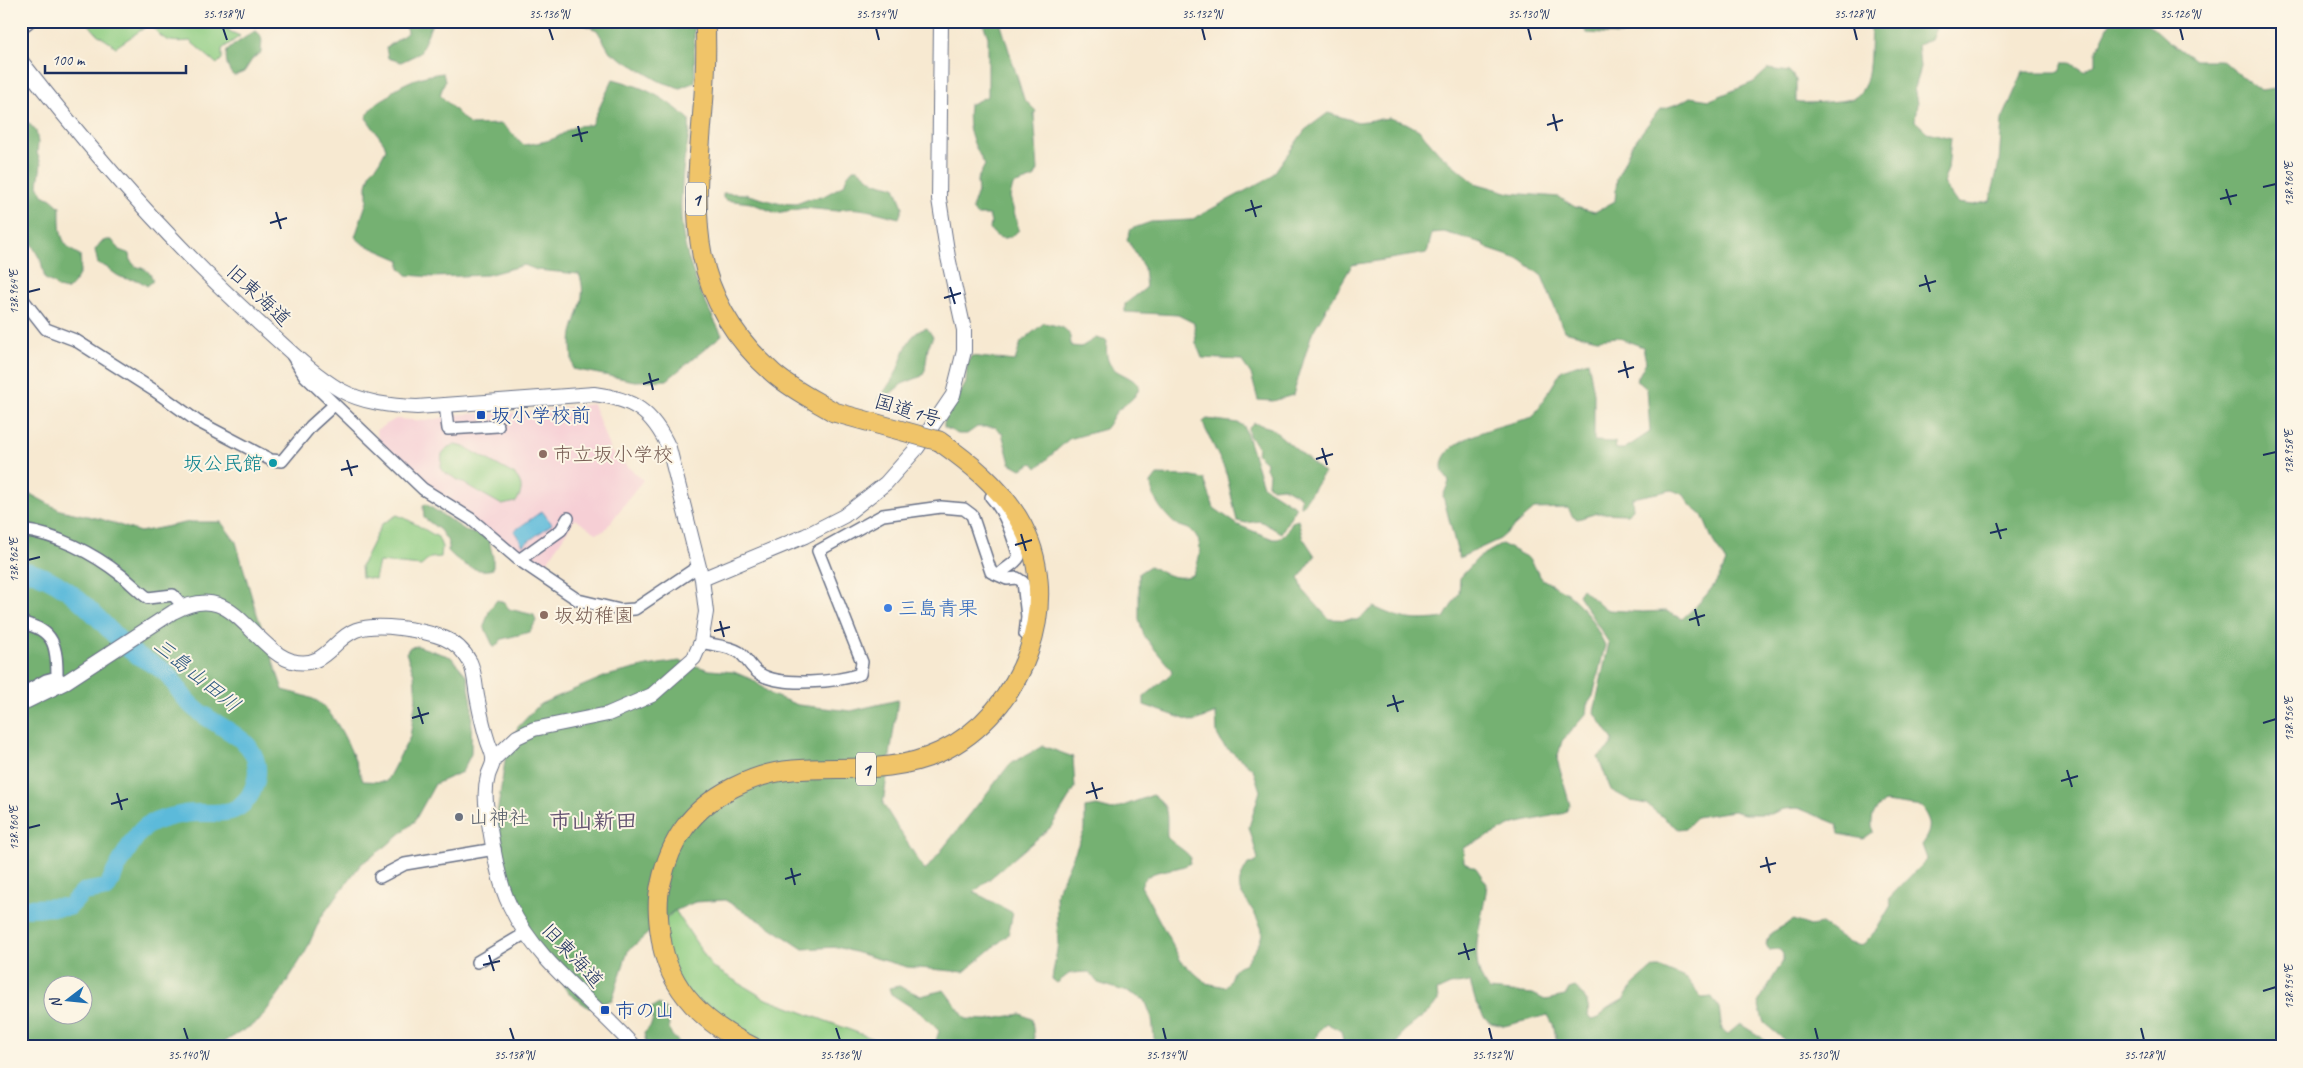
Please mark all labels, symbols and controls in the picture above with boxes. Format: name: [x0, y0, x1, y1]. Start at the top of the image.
text: 35.138°N: [203, 6, 245, 22]
text: 35.136°N: [529, 6, 571, 22]
text: 35.134°N: [856, 6, 898, 22]
text: 35.132°N: [1182, 6, 1224, 22]
text: 35.130°N: [1508, 6, 1550, 22]
text: 35.128°N: [1834, 6, 1876, 22]
text: 35.126°N: [2160, 6, 2202, 22]
scale bar: [45, 42, 186, 74]
text: 100 m: [52, 51, 86, 70]
text: 138.960°E: [2281, 160, 2297, 206]
road number: 1: [686, 182, 706, 215]
street label: 旧東海道: [221, 259, 296, 332]
text: 138.964°E: [6, 268, 22, 314]
street label: 国道1号: [871, 388, 945, 433]
place label: 坂小学校前: [491, 403, 591, 428]
marker: 坂小学校前: [475, 409, 487, 421]
text: 138.958°E: [2281, 428, 2297, 474]
place label: 市立坂小学校: [553, 442, 673, 467]
marker: 市立坂小学校: [537, 448, 549, 460]
place label: 坂公民館: [183, 451, 263, 476]
marker: 坂公民館: [267, 457, 279, 469]
text: 138.962°E: [6, 536, 22, 582]
place label: 三島青果: [898, 596, 978, 621]
marker: 三島青果: [882, 602, 894, 614]
place label: 坂幼稚園: [554, 603, 634, 628]
marker: 坂幼稚園: [538, 609, 550, 621]
water label: 三島山田川: [148, 632, 246, 718]
text: 138.956°E: [2281, 695, 2297, 741]
road number: 1: [856, 752, 876, 786]
text: 138.960°E: [6, 804, 22, 850]
place label: 山神社: [469, 805, 529, 830]
district label: 市山新田: [549, 807, 637, 835]
marker: 山神社: [453, 811, 465, 823]
street label: 旧東海道: [536, 918, 609, 993]
text: 138.954°E: [2281, 963, 2297, 1009]
north arrow: [42, 976, 92, 1026]
text: N: [46, 995, 65, 1010]
place label: 市の山: [615, 998, 675, 1023]
marker: 市の山: [599, 1004, 611, 1016]
text: 35.140°N: [168, 1047, 210, 1063]
text: 35.138°N: [494, 1047, 536, 1063]
text: 35.136°N: [820, 1047, 862, 1063]
text: 35.134°N: [1146, 1047, 1188, 1063]
text: 35.132°N: [1472, 1047, 1514, 1063]
text: 35.130°N: [1798, 1047, 1840, 1063]
text: 35.128°N: [2124, 1047, 2166, 1063]

